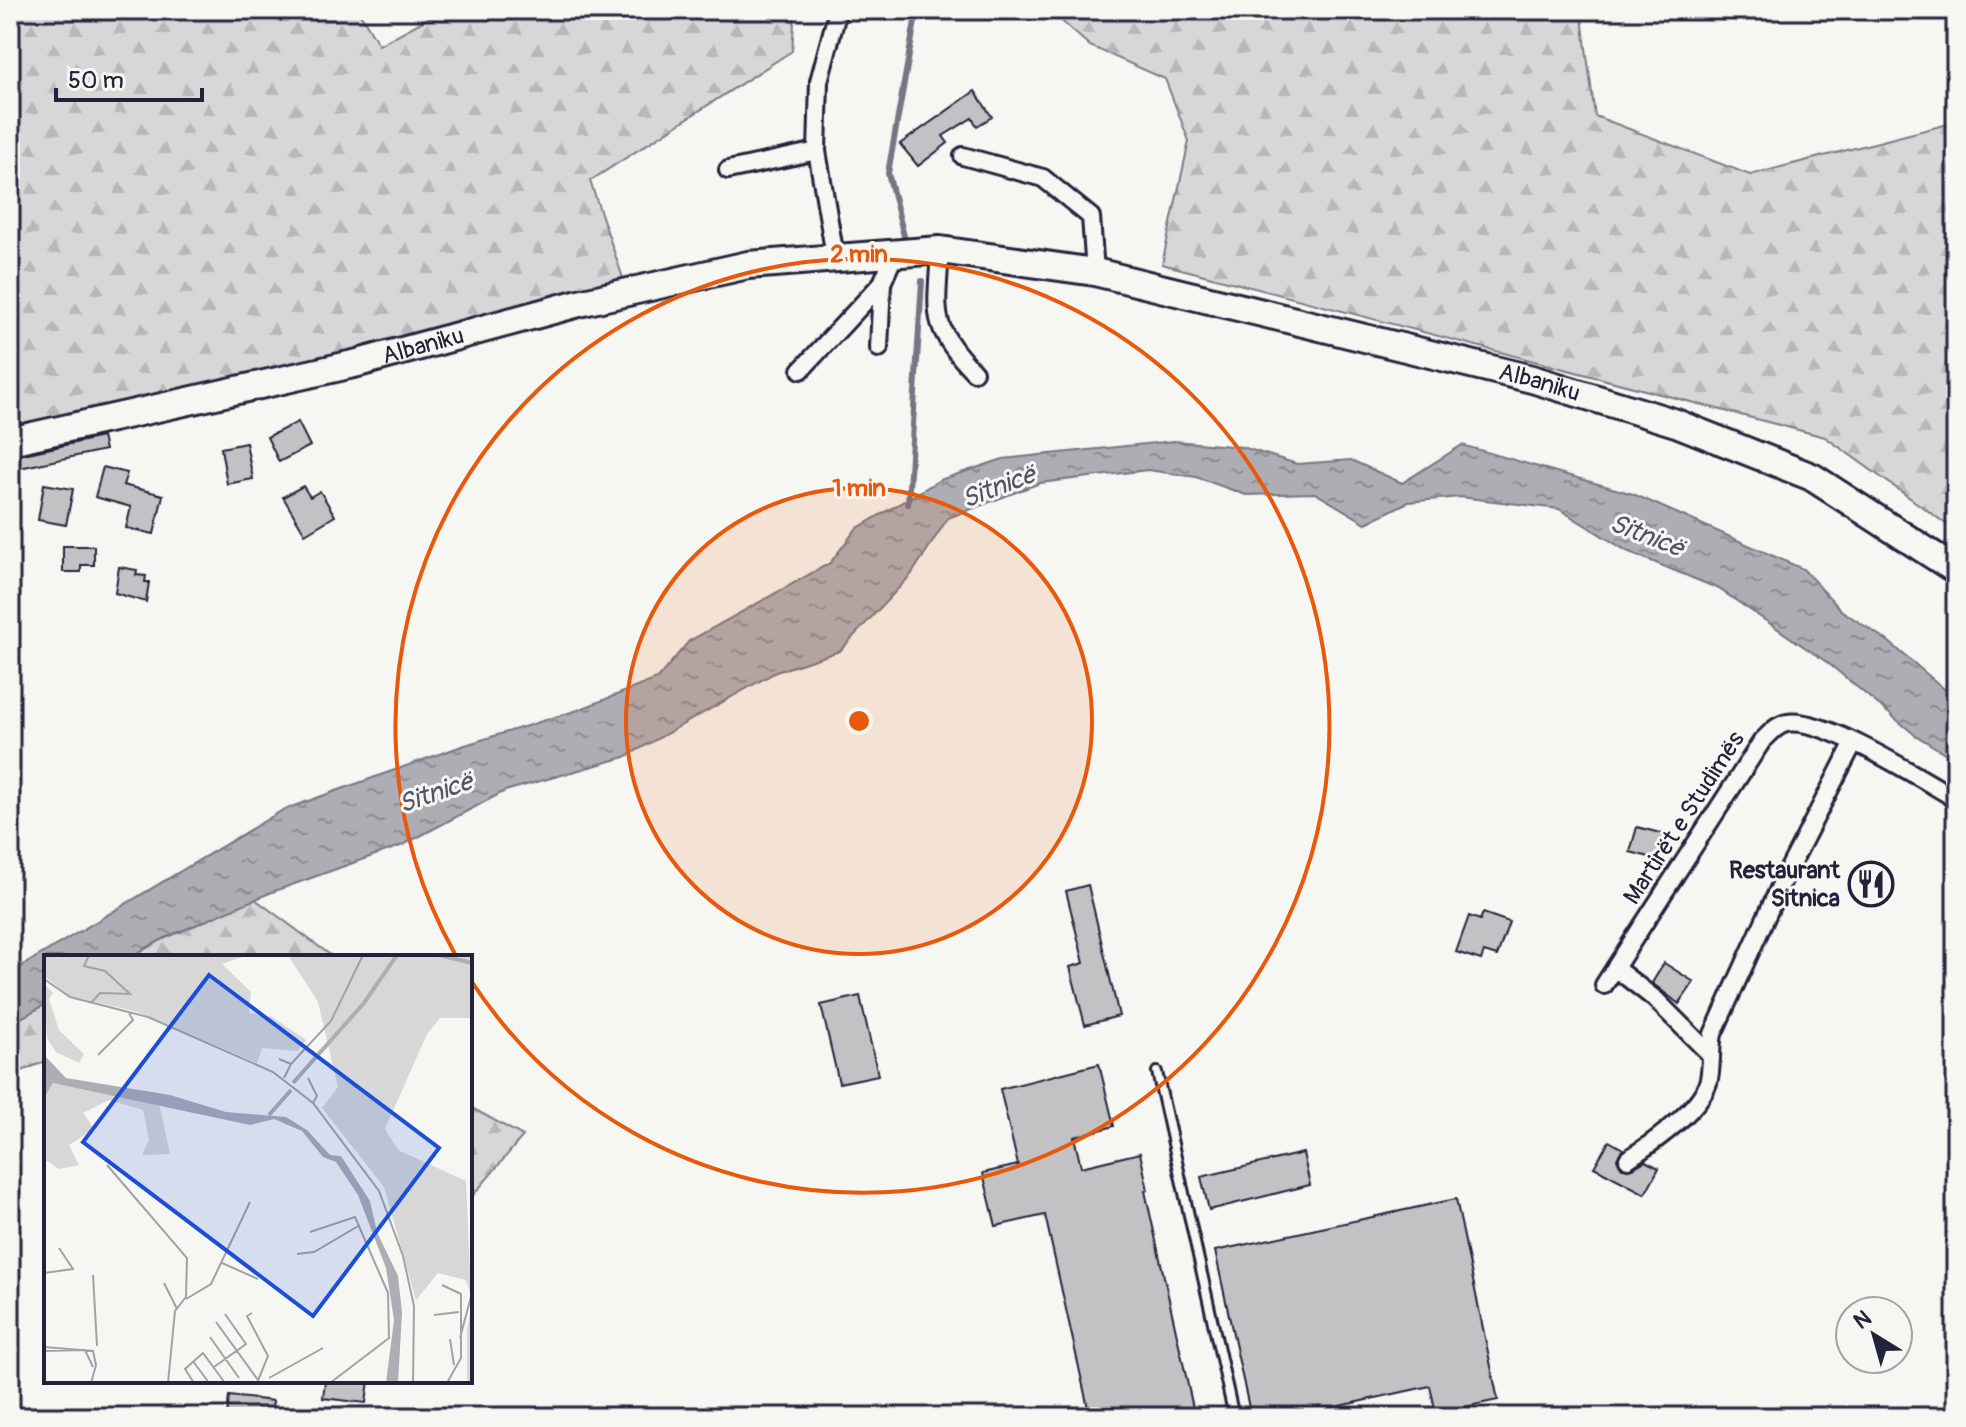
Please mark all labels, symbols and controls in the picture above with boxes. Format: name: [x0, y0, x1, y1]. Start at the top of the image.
scale bar: [56, 52, 202, 102]
text: 50 m: [68, 66, 124, 95]
text: 2 min: [830, 240, 888, 269]
street label: Albaniku: [379, 320, 467, 370]
street label: Albaniku: [1496, 357, 1584, 407]
water label: Sitnicë: [957, 458, 1043, 516]
text: 1 min: [832, 474, 886, 503]
water label: Sitnicë: [1605, 507, 1691, 565]
centre of rings: [845, 707, 873, 735]
street label: Martirët e Studimës: [1617, 726, 1751, 910]
water label: Sitnicë: [395, 765, 479, 821]
place label: Restaurant Sitnica: [1729, 856, 1841, 913]
restaurant icon: Restaurant Sitnica: [1847, 860, 1895, 908]
inset map: [44, 955, 472, 1383]
north arrow: [1834, 1295, 1914, 1375]
text: N: [1848, 1304, 1877, 1335]

